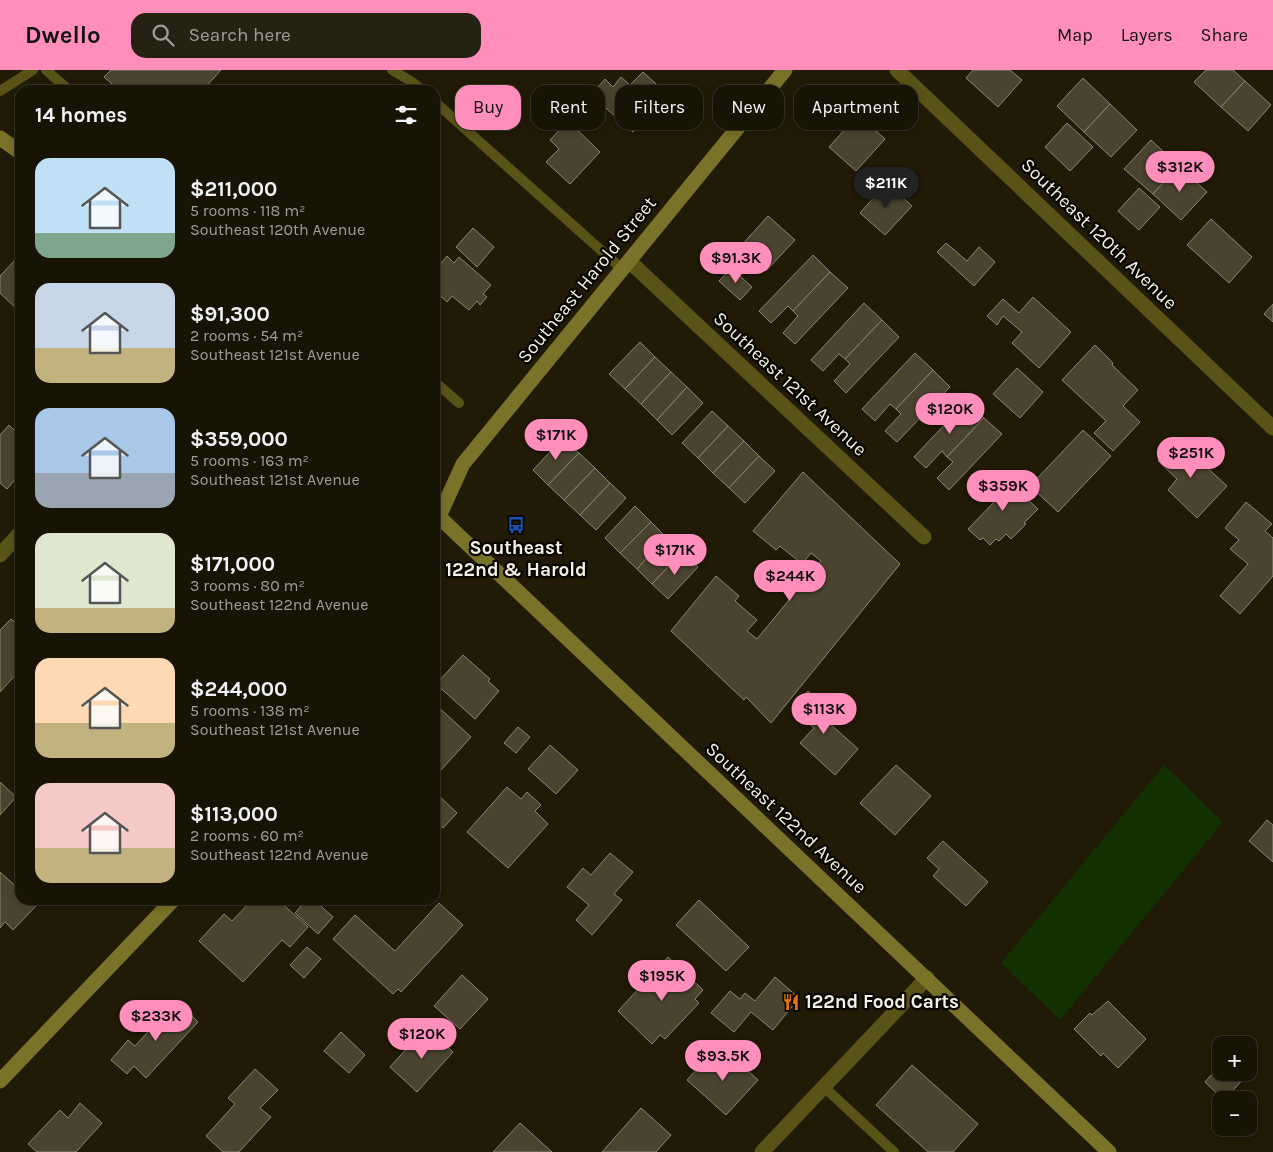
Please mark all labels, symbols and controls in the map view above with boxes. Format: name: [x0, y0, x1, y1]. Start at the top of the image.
search box: [131, 13, 481, 58]
text: Dwello: [25, 21, 101, 49]
icon: search: [149, 21, 177, 49]
text: Search here: [189, 24, 291, 46]
text: Map: [1057, 24, 1093, 46]
text: Layers: [1121, 24, 1173, 46]
text: Share: [1201, 24, 1248, 46]
chip: Buy: [455, 85, 521, 130]
chip: Rent: [531, 85, 605, 130]
chip: Filters: [615, 85, 703, 130]
chip: New: [713, 85, 784, 130]
chip: Apartment: [794, 85, 918, 130]
icon: filters: [392, 101, 420, 129]
text: 14 homes: [35, 103, 127, 127]
pin: $312K: [1145, 150, 1215, 193]
street label: Southeast 120th Avenue: [1017, 154, 1181, 314]
text: $312K: [1157, 157, 1203, 176]
pin: $211K: [851, 166, 921, 209]
text: $211K: [865, 173, 907, 192]
text: $211,000: [190, 177, 277, 201]
icon: home: [75, 178, 135, 238]
street label: Southeast Harold Street: [513, 192, 661, 368]
text: 5 rooms · 118 m²: [190, 201, 306, 220]
text: Southeast 120th Avenue: [190, 220, 365, 239]
pin: $91.3K: [695, 242, 777, 284]
text: $91.3K: [711, 248, 761, 267]
text: $91,300: [190, 302, 270, 326]
icon: home: [75, 303, 135, 363]
street label: Southeast 121st Avenue: [709, 307, 871, 461]
text: 2 rooms · 54 m²: [190, 326, 303, 345]
text: Southeast 121st Avenue: [190, 345, 360, 364]
pin: $120K: [915, 392, 985, 435]
text: $120K: [927, 399, 974, 418]
pin: $171K: [521, 418, 591, 461]
text: $171K: [536, 425, 576, 444]
text: $359,000: [190, 427, 288, 451]
icon: home: [75, 428, 135, 488]
pin: $251K: [1156, 436, 1226, 479]
text: $251K: [1168, 443, 1214, 462]
text: 5 rooms · 163 m²: [190, 451, 309, 470]
text: Southeast 121st Avenue: [190, 470, 360, 489]
pin: $359K: [968, 470, 1038, 512]
text: $359K: [978, 476, 1028, 495]
bus stop icon: Southeast 122nd & Harold: [506, 515, 526, 535]
pin: $171K: [640, 534, 710, 576]
place label: Southeast 122nd & Harold: [445, 537, 587, 581]
text: $171K: [655, 540, 695, 559]
text: $171,000: [190, 552, 275, 576]
icon: home: [75, 553, 135, 613]
pin: $244K: [755, 560, 825, 602]
text: $244K: [765, 566, 815, 585]
text: 3 rooms · 80 m²: [190, 576, 305, 595]
text: Southeast 122nd Avenue: [190, 595, 368, 614]
text: $244,000: [190, 677, 287, 701]
icon: home: [75, 678, 135, 738]
pin: $113K: [789, 692, 859, 735]
text: $113K: [803, 699, 845, 718]
text: 5 rooms · 138 m²: [190, 701, 310, 720]
text: Southeast 121st Avenue: [190, 720, 360, 739]
street label: Southeast 122nd Avenue: [701, 738, 871, 898]
text: $113,000: [190, 802, 278, 826]
icon: home: [75, 803, 135, 863]
text: 2 rooms · 60 m²: [190, 826, 304, 845]
text: Southeast 122nd Avenue: [190, 845, 368, 864]
pin: $195K: [627, 960, 697, 1002]
text: $195K: [639, 966, 685, 985]
place label: 122nd Food Carts: [805, 991, 959, 1013]
restaurant icon: 122nd Food Carts: [781, 992, 801, 1012]
pin: $233K: [121, 1000, 191, 1042]
text: $233K: [130, 1006, 182, 1025]
pin: $120K: [387, 1018, 457, 1060]
text: $120K: [399, 1024, 446, 1043]
map controls: [1212, 1036, 1257, 1136]
button: +: [1212, 1036, 1257, 1081]
pin: $93.5K: [682, 1040, 764, 1082]
text: $93.5K: [696, 1046, 750, 1065]
button: −: [1212, 1091, 1257, 1136]

